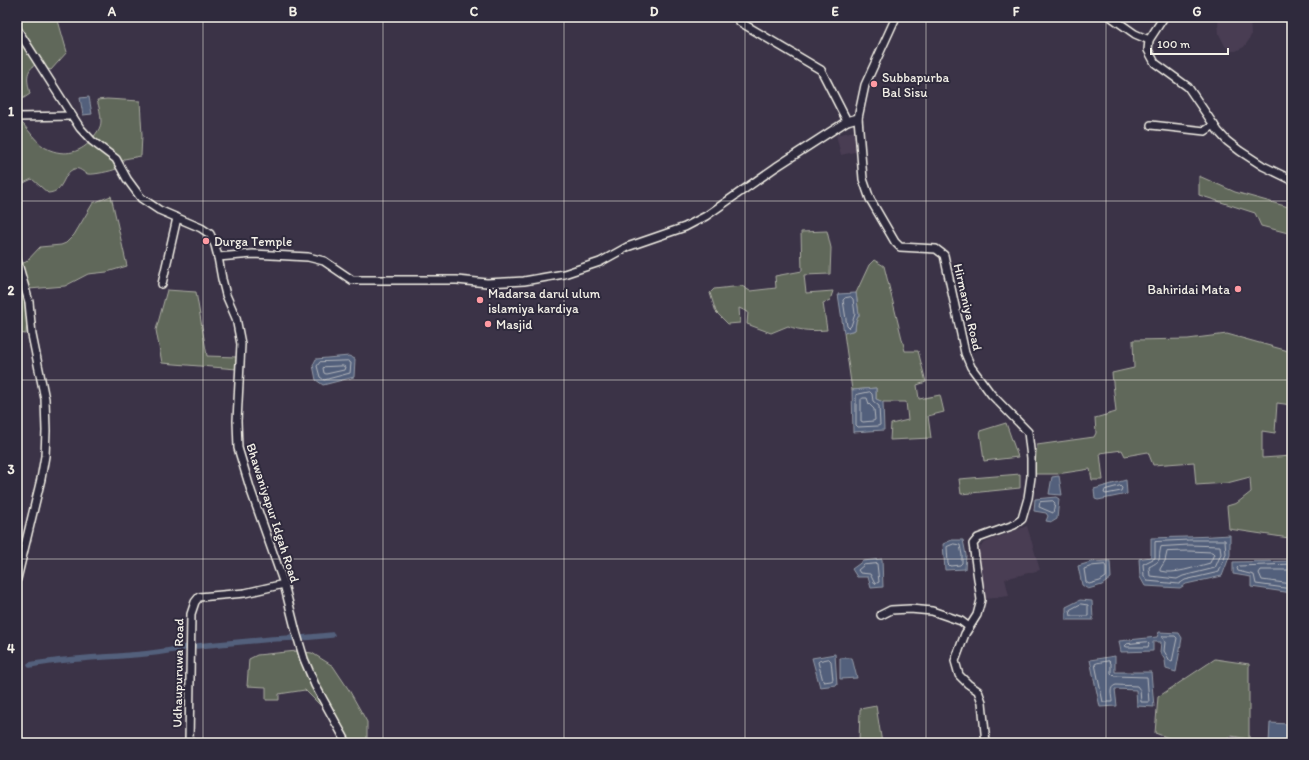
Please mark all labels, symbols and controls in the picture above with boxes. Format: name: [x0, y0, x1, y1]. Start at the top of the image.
text: A: [107, 4, 117, 19]
text: B: [289, 4, 298, 19]
text: C: [470, 4, 479, 19]
text: D: [650, 4, 659, 19]
text: E: [831, 4, 839, 19]
text: F: [1013, 4, 1020, 19]
text: G: [1193, 4, 1202, 19]
scale bar: [1151, 30, 1228, 56]
text: 100 m: [1157, 37, 1190, 51]
place label: Subbapurba Bal Sisu: [882, 70, 949, 100]
marker: Subbapurba Bal Sisu: [869, 79, 879, 89]
text: 1: [8, 104, 14, 119]
place label: Durga Temple: [214, 234, 292, 249]
marker: Durga Temple: [201, 236, 211, 246]
street label: Hirmaniya Road: [951, 262, 985, 352]
place label: Bahiridai Mata: [1148, 282, 1230, 297]
text: 2: [8, 283, 15, 298]
marker: Bahiridai Mata: [1233, 284, 1243, 294]
place label: Madarsa darul ulum islamiya kardiya: [488, 286, 601, 316]
marker: Madarsa darul ulum islamiya kardiya: [475, 295, 485, 305]
place label: Masjid: [496, 317, 532, 332]
marker: Masjid: [483, 319, 493, 329]
street label: Bhawaniyapur Idgah Road: [243, 441, 303, 585]
text: 3: [7, 462, 15, 477]
street label: Udhaupuruwa Road: [170, 618, 186, 728]
text: 4: [7, 641, 15, 656]

